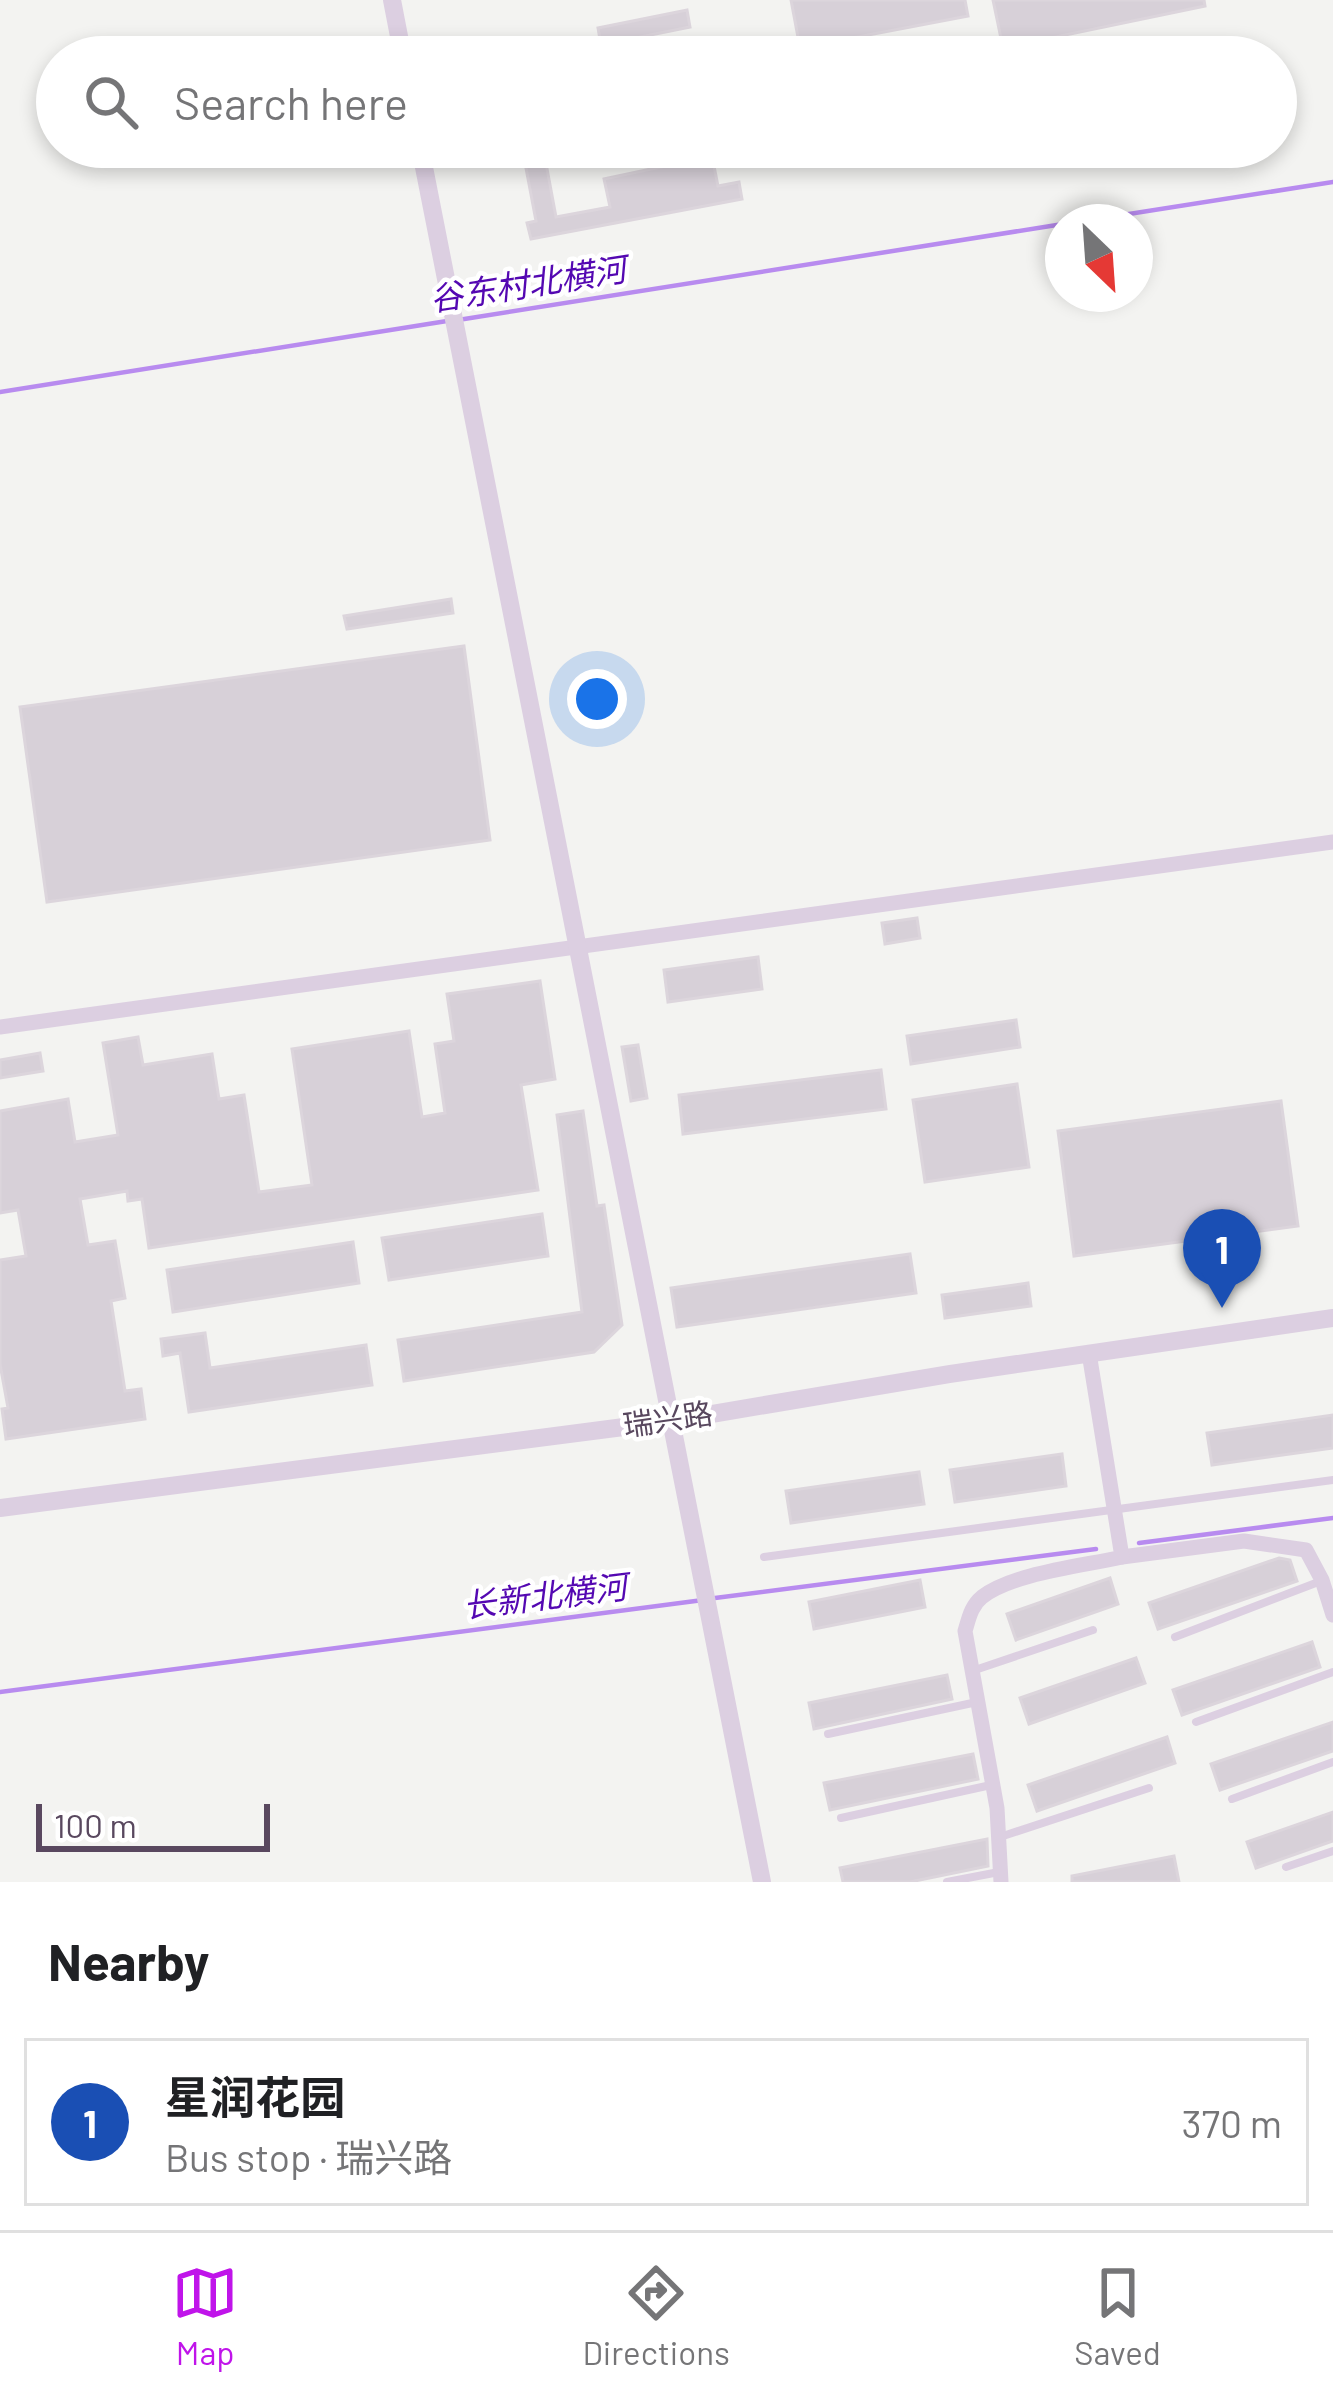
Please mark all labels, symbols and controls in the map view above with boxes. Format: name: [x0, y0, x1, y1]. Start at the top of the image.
search box: [36, 36, 1297, 168]
icon: search: [78, 69, 144, 135]
text: Search here: [174, 75, 408, 129]
north arrow: [1045, 204, 1153, 312]
water label: 谷东村北横河: [427, 247, 635, 318]
your location: [567, 669, 627, 729]
pin: 1: [1183, 1209, 1261, 1308]
street label: 瑞兴路: [621, 1394, 715, 1442]
water label: 长新北横河: [461, 1564, 635, 1625]
scale bar: [36, 1798, 270, 1851]
text: 100 m: [54, 1805, 137, 1845]
text: Nearby: [48, 1930, 209, 1991]
text: 星润花园: [165, 2069, 345, 2123]
text: 1: [83, 2099, 97, 2146]
text: 370 m: [1181, 2099, 1282, 2146]
text: Bus stop · 瑞兴路: [165, 2133, 452, 2180]
tab: Map: [172, 2260, 238, 2372]
tab: Directions: [582, 2260, 730, 2372]
tab: Saved: [1074, 2260, 1161, 2372]

